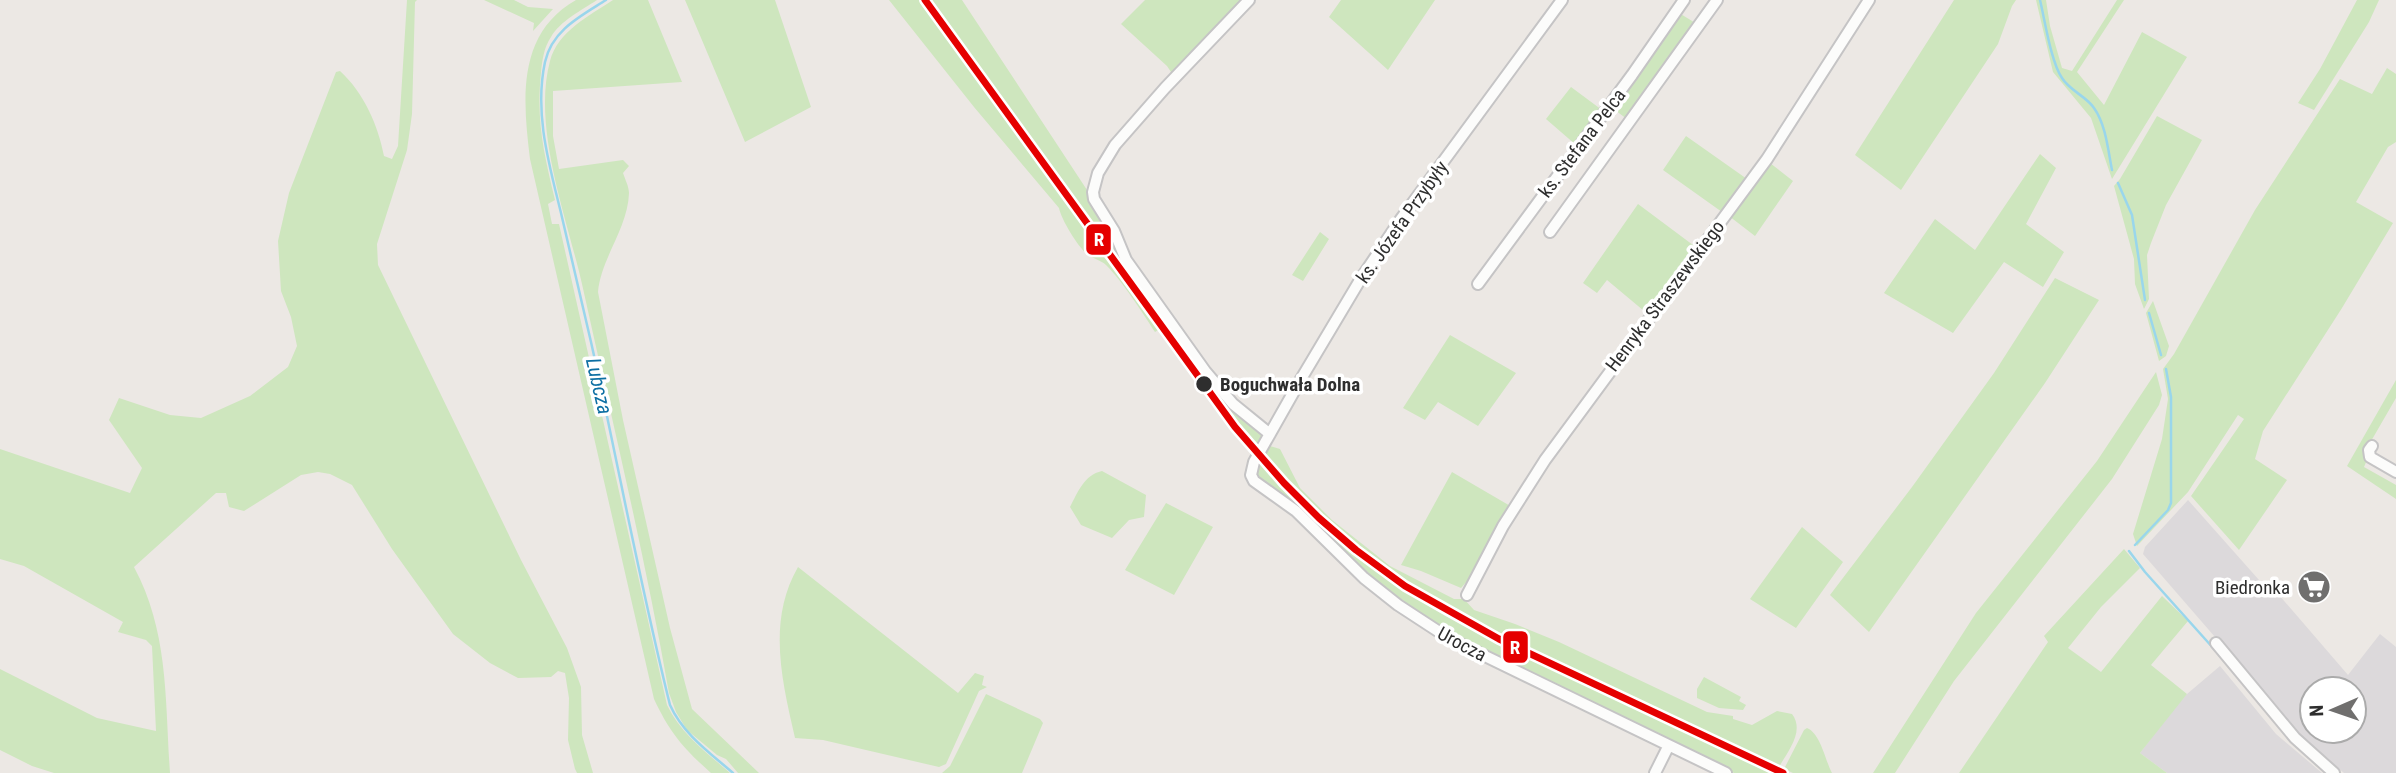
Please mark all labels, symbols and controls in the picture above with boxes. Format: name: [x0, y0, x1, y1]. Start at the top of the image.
street label: ks. Stefana Pelca: [1534, 84, 1630, 202]
street label: ks. Józefa Przybyły: [1351, 156, 1453, 288]
street label: Henryka Straszewskiego: [1601, 216, 1729, 376]
line badge: R: [1085, 223, 1112, 256]
text: R: [1094, 228, 1105, 251]
water label: Lubcza: [581, 355, 617, 417]
place label: Boguchwała Dolna: [1220, 373, 1360, 396]
marker: Boguchwała Dolna: [1194, 374, 1214, 394]
supermarket icon: Biedronka: [2295, 568, 2333, 606]
place label: Biedronka: [2215, 576, 2290, 599]
street label: Urocza: [1434, 622, 1490, 666]
line badge: R: [1502, 630, 1529, 664]
text: R: [1510, 636, 1521, 659]
north arrow: [2298, 675, 2368, 745]
text: N: [2305, 704, 2328, 717]

